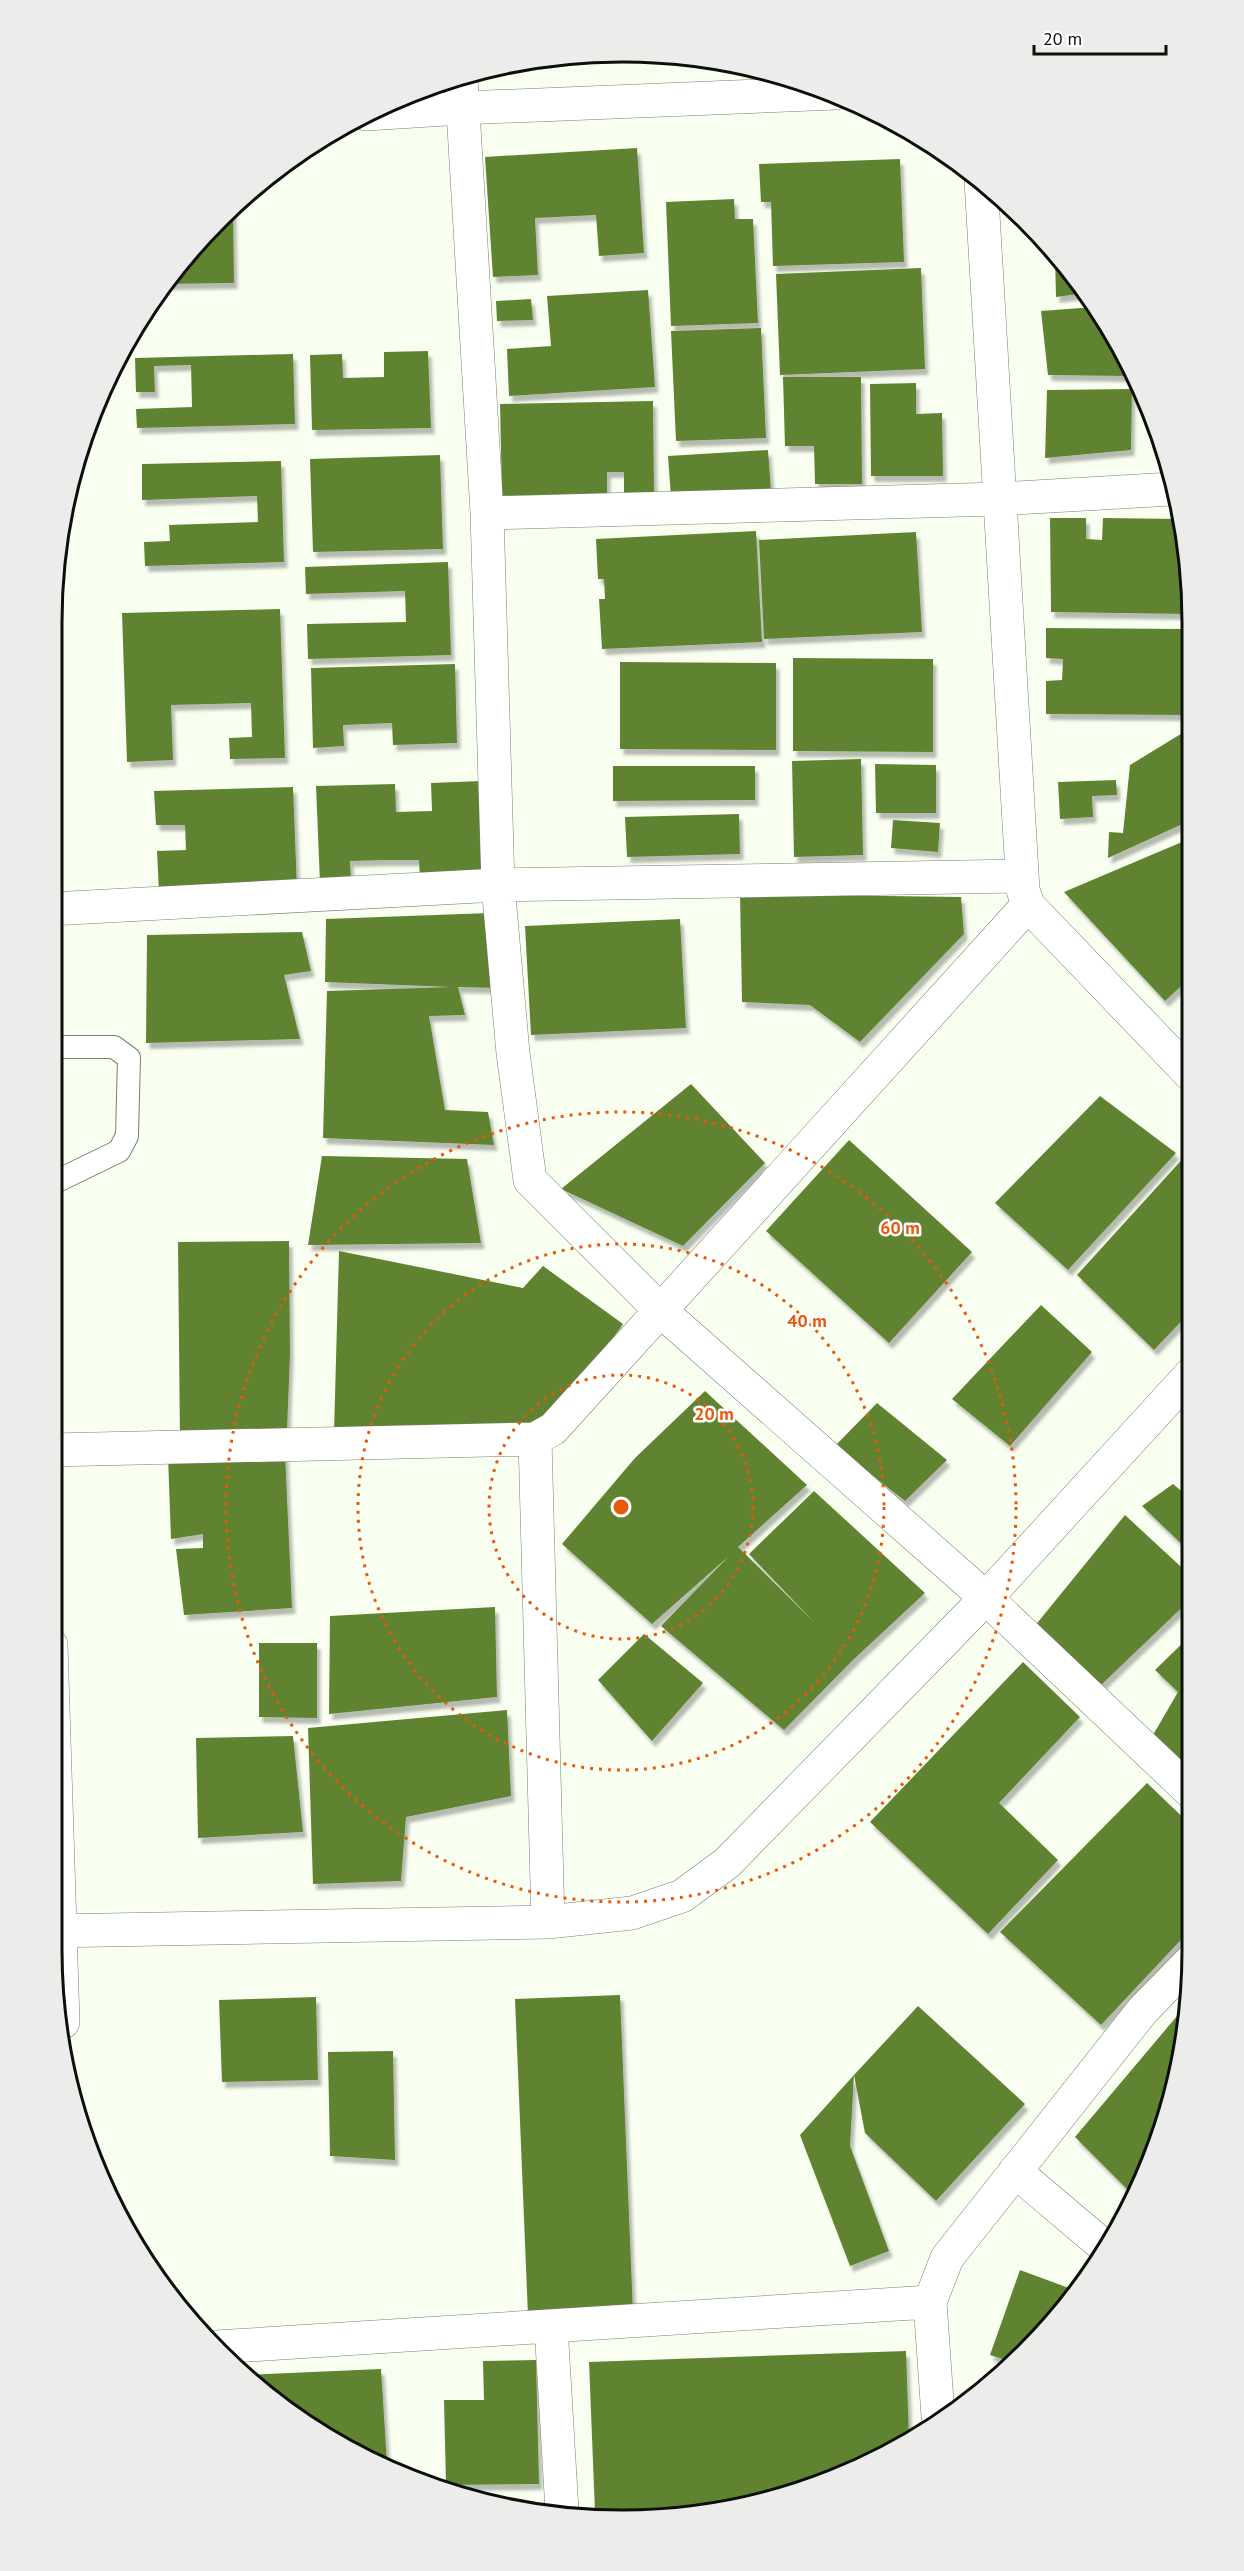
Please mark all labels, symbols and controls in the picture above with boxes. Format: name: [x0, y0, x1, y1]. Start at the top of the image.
scale bar: [1034, 18, 1166, 56]
text: 20 m: [1043, 27, 1082, 50]
text: 60 m: [880, 1216, 920, 1239]
text: 40 m: [787, 1309, 827, 1332]
text: 20 m: [694, 1402, 734, 1425]
centre of rings: [611, 1497, 631, 1517]

